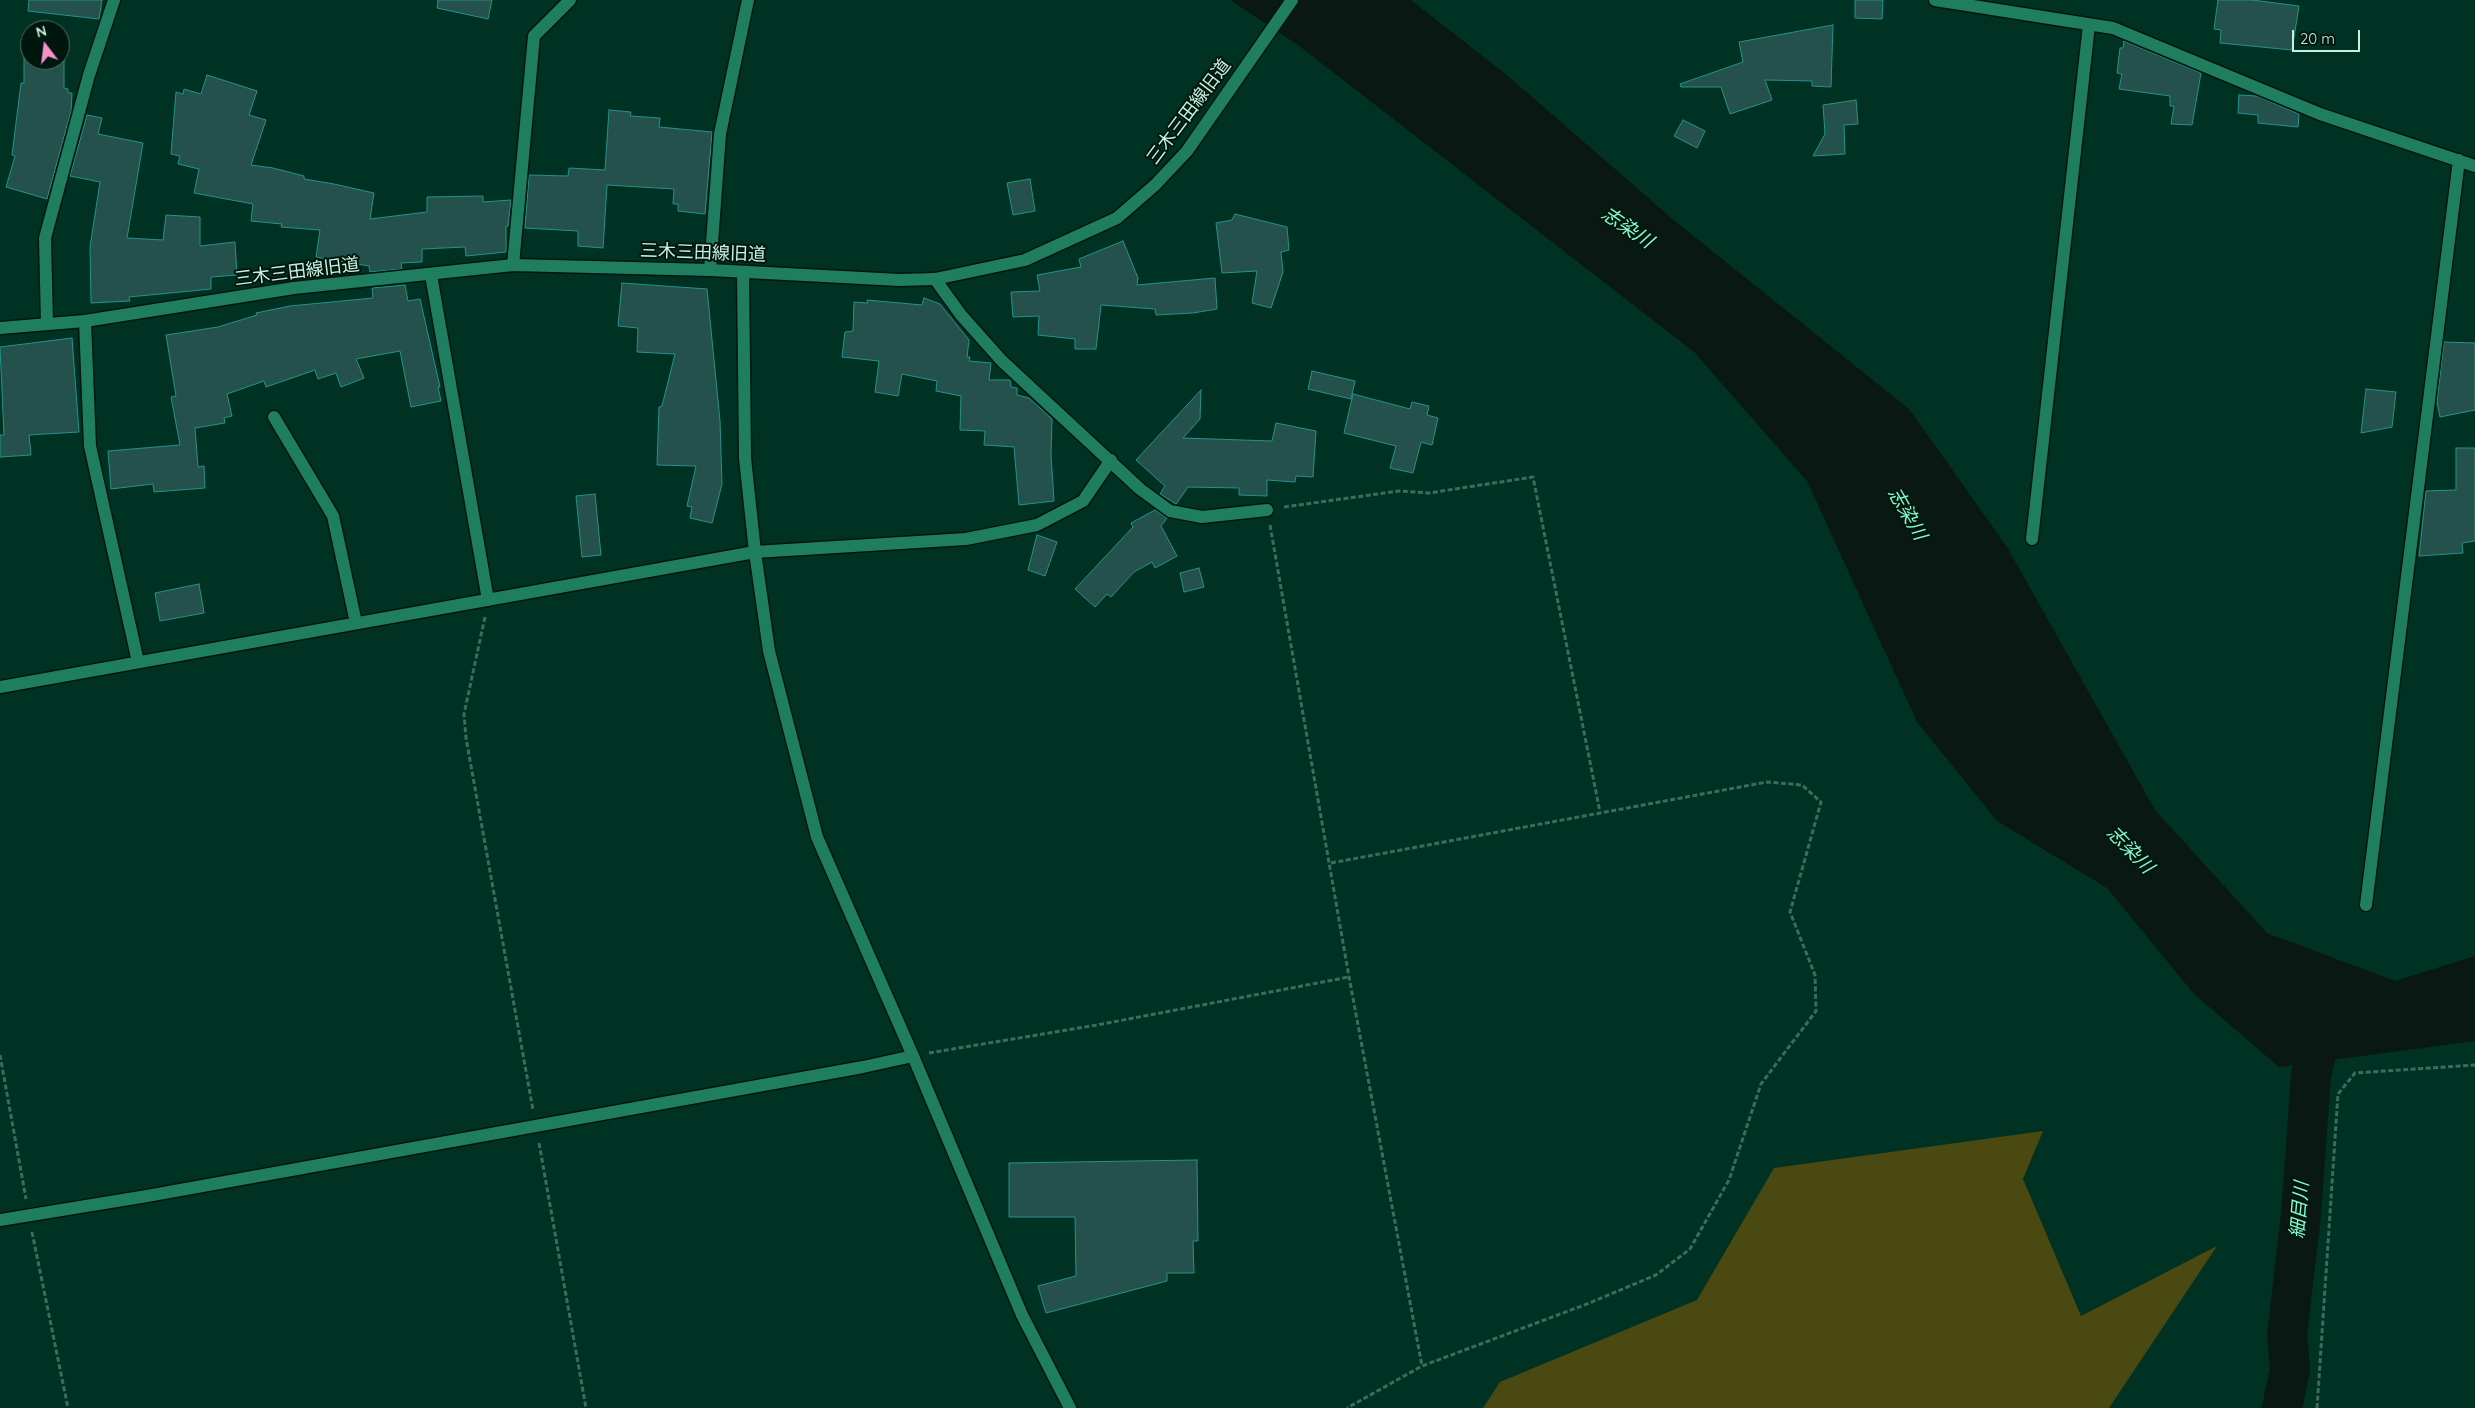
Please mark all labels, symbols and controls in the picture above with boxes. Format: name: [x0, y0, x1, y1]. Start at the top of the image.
north arrow: [20, 20, 70, 70]
scale bar: [2295, 20, 2362, 52]
text: N: [34, 21, 49, 42]
text: 20 m: [2300, 29, 2335, 48]
street label: 三木三田線旧道: [1142, 55, 1236, 169]
water label: 志染川: [1597, 203, 1657, 253]
street label: 三木三田線旧道: [640, 240, 766, 266]
street label: 三木三田線旧道: [233, 254, 361, 290]
water label: 志染川: [1883, 484, 1931, 544]
water label: 志染川: [2102, 822, 2158, 878]
water label: 細目川: [2286, 1181, 2314, 1239]

